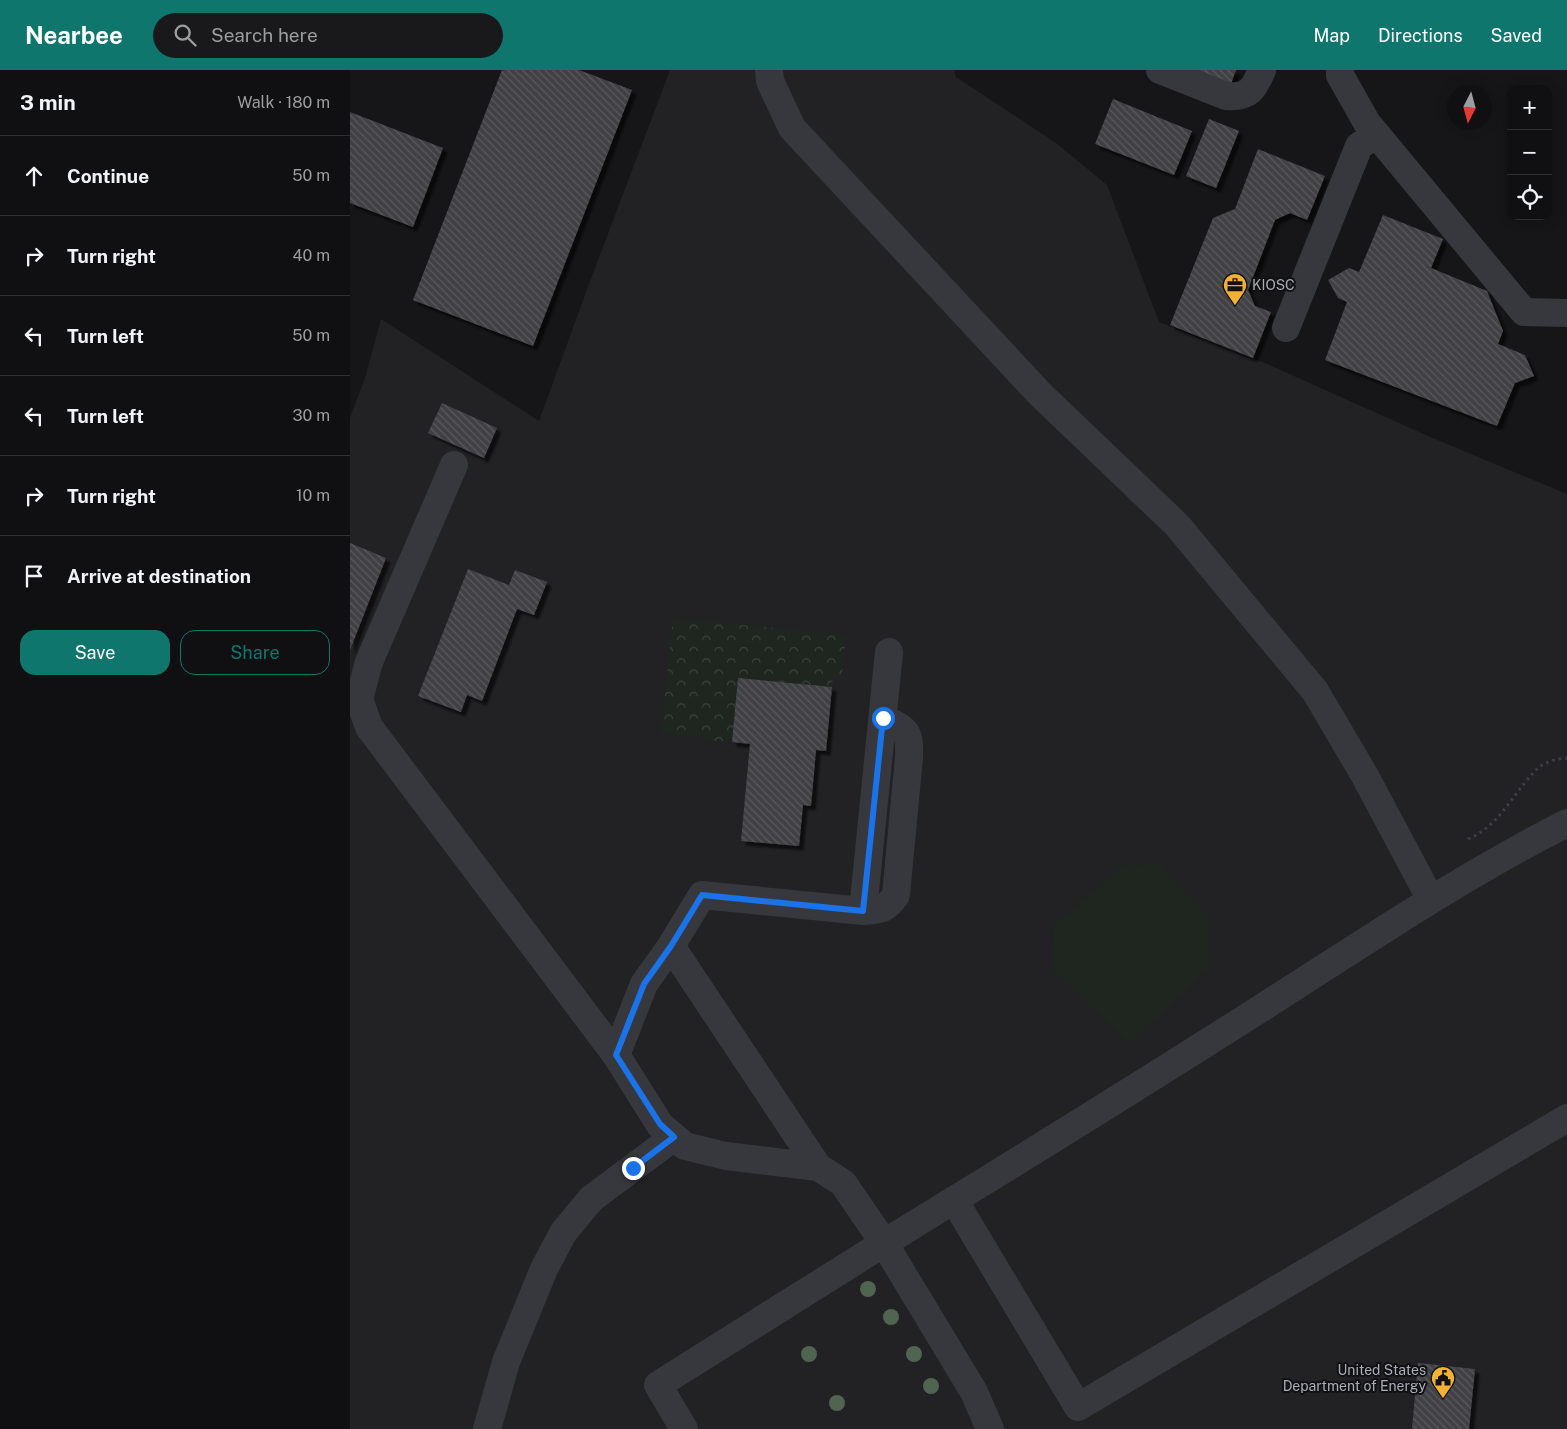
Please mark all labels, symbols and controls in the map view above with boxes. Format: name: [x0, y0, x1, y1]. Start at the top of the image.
search box: [153, 13, 503, 58]
text: Nearbee: [25, 21, 123, 49]
icon: search: [171, 21, 199, 49]
text: Search here: [211, 24, 318, 46]
text: Map: [1313, 25, 1350, 46]
text: Directions: [1378, 25, 1463, 46]
text: Saved: [1491, 25, 1542, 46]
north arrow: [1447, 85, 1492, 130]
map controls: [1507, 85, 1552, 220]
button: +: [1507, 85, 1552, 130]
text: 3 min: [20, 90, 76, 115]
text: Walk · 180 m: [237, 93, 330, 112]
button: −: [1507, 130, 1552, 175]
icon: ahead: [20, 162, 48, 190]
text: Continue: [67, 165, 149, 187]
text: 50 m: [292, 166, 330, 185]
button: locate: [1507, 175, 1552, 220]
icon: right: [20, 242, 48, 270]
text: Turn right: [67, 245, 156, 267]
text: 40 m: [292, 246, 330, 265]
office icon: KIOSC: [1222, 272, 1248, 306]
place label: KIOSC: [1252, 277, 1295, 293]
icon: left: [20, 322, 48, 350]
text: Turn left: [67, 325, 144, 347]
text: 50 m: [292, 326, 330, 345]
icon: left: [20, 402, 48, 430]
text: Turn left: [67, 405, 144, 427]
text: 30 m: [293, 406, 330, 425]
icon: right: [20, 482, 48, 510]
text: Turn right: [67, 485, 156, 507]
text: 10 m: [296, 486, 330, 505]
icon: arrive: [20, 562, 48, 590]
text: Arrive at destination: [67, 565, 251, 587]
button: Save: [20, 630, 170, 675]
button: Share: [180, 630, 330, 675]
route start: [872, 707, 895, 730]
route end: [622, 1157, 645, 1180]
place label: United States Department of Energy: [1283, 1362, 1427, 1394]
public building icon: United States Department of Energy: [1430, 1365, 1456, 1399]

